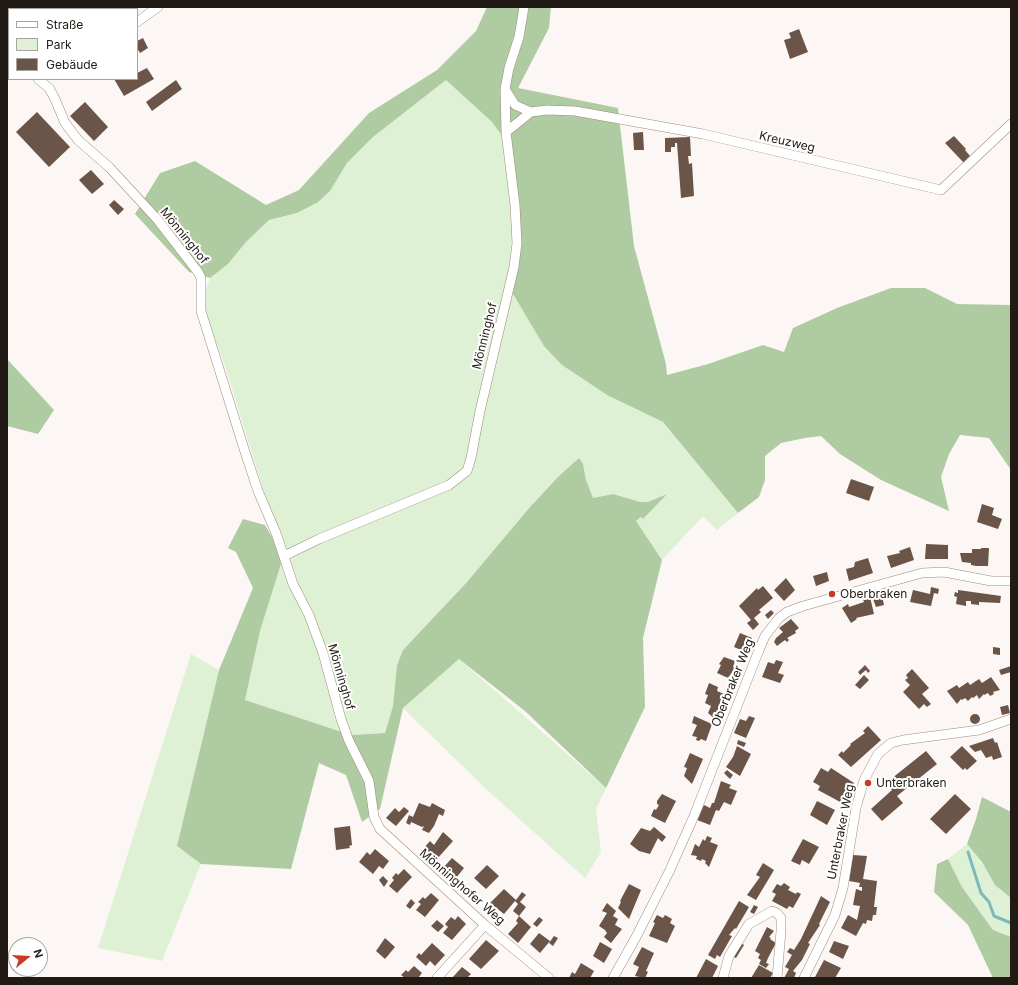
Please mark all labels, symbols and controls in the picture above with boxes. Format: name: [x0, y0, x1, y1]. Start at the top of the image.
legend: [8, 8, 138, 80]
text: Straße: [46, 17, 83, 32]
text: Park: [46, 37, 72, 52]
text: Gebäude: [46, 57, 98, 72]
street label: Kreuzweg: [758, 129, 816, 155]
street label: Mönninghof: [157, 205, 211, 267]
street label: Mönninghof: [470, 301, 500, 371]
place label: Oberbraken: [840, 587, 907, 601]
marker: Oberbraken: [827, 589, 837, 599]
street label: Oberbraker Weg: [709, 637, 757, 729]
street label: Mönninghof: [325, 642, 357, 712]
place label: Unterbraken: [876, 776, 947, 790]
marker: Unterbraken: [863, 778, 873, 788]
street label: Unterbraker Weg: [825, 783, 857, 881]
street label: Mönninghofer Weg: [416, 846, 508, 928]
north arrow: [8, 937, 48, 977]
text: N: [31, 947, 46, 960]

